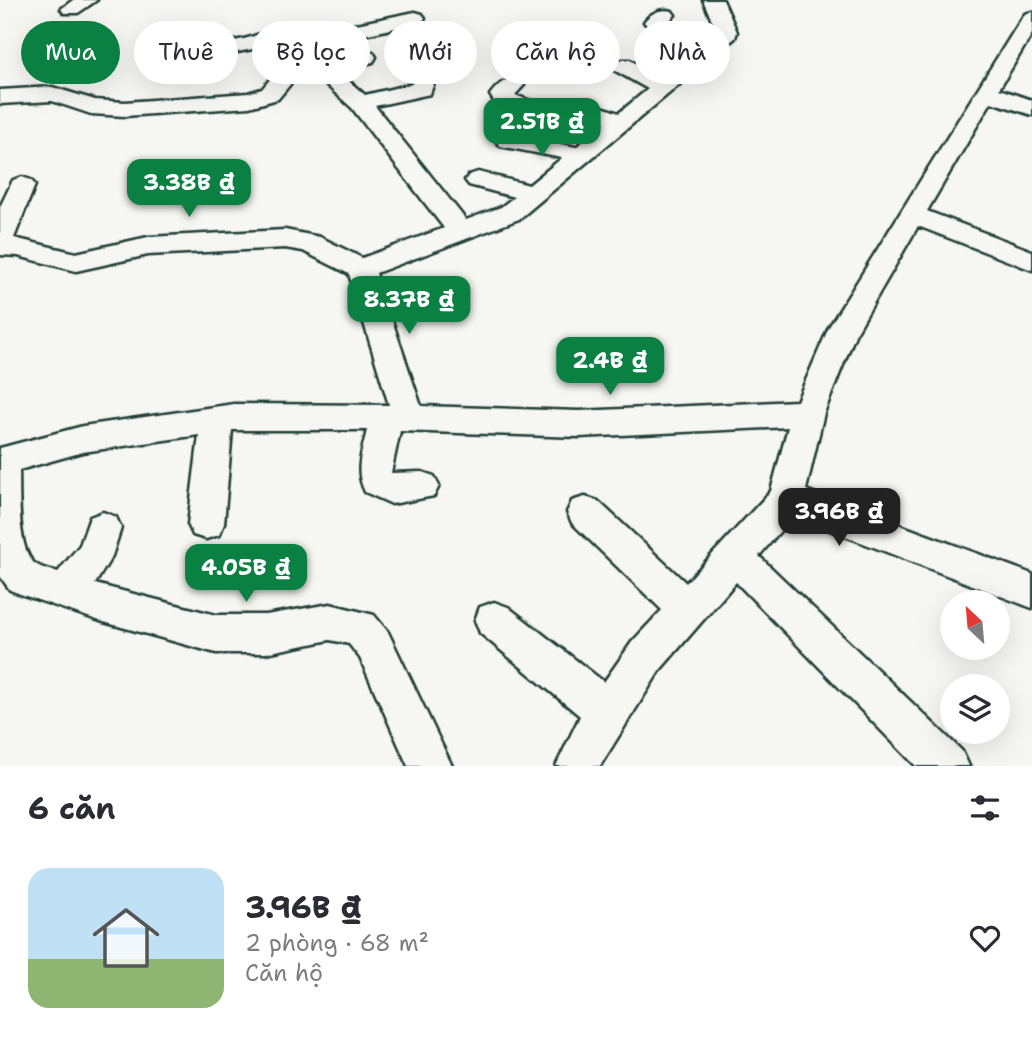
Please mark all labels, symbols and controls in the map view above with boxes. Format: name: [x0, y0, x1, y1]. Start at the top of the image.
chip: Mua: [21, 21, 120, 84]
chip: Thuê: [134, 21, 238, 84]
chip: Bộ lọc: [252, 21, 370, 84]
chip: Mới: [384, 21, 477, 84]
chip: Căn hộ: [491, 21, 620, 84]
chip: Nhà: [634, 21, 730, 84]
pin: 2.51B ₫: [477, 99, 607, 158]
text: 2.51B ₫: [500, 106, 584, 136]
pin: 3.38B ₫: [124, 160, 254, 219]
text: 3.38B ₫: [143, 167, 235, 197]
pin: 8.37B ₫: [344, 276, 474, 336]
text: 8.37B ₫: [363, 284, 455, 314]
pin: 2.4B ₫: [553, 338, 667, 397]
text: 2.4B ₫: [572, 345, 648, 375]
pin: 3.96B ₫: [774, 489, 904, 548]
text: 3.96B ₫: [794, 496, 884, 526]
pin: 4.05B ₫: [181, 544, 311, 604]
text: 4.05B ₫: [201, 552, 291, 582]
north arrow: [940, 590, 1010, 660]
map controls: [940, 590, 1010, 744]
button: layers: [940, 674, 1010, 744]
text: 6 căn: [28, 788, 116, 829]
icon: filters: [966, 789, 1004, 827]
text: 3.96B ₫: [245, 887, 362, 928]
icon: home: [84, 896, 168, 980]
icon: heart: [966, 919, 1004, 957]
text: 2 phòng · 68 m²: [245, 928, 429, 958]
text: Căn hộ: [245, 958, 323, 988]

